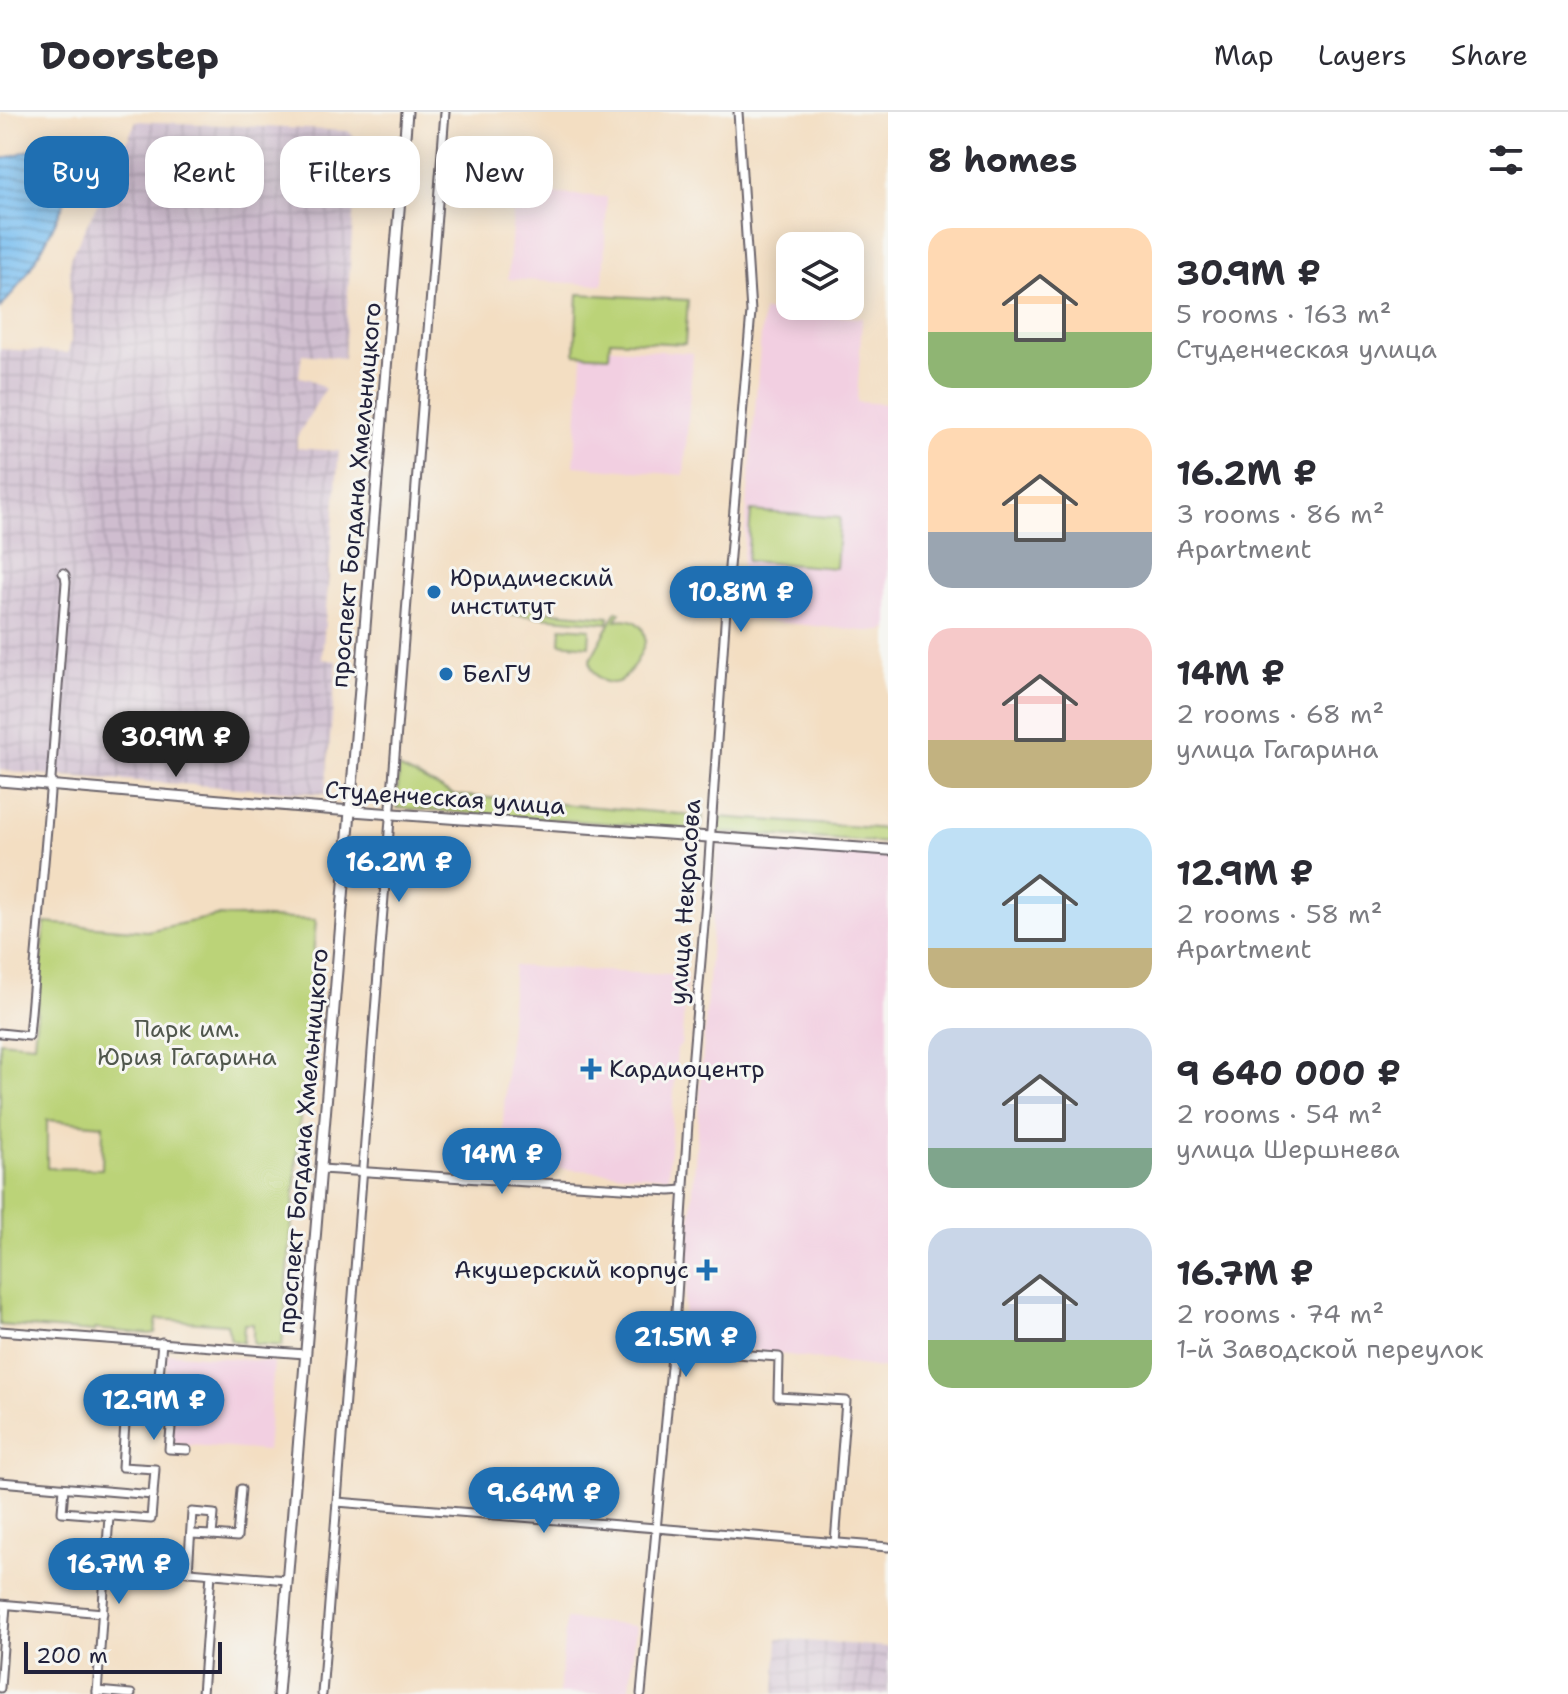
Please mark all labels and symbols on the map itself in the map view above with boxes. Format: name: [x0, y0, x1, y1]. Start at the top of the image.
street label: проспект Богдана Хмельницкого: [323, 301, 389, 689]
place label: Юридический институт: [450, 562, 613, 622]
pin: 10.8M ₽: [667, 566, 815, 634]
marker: Юридический институт: [425, 583, 443, 601]
place label: БелГУ: [462, 658, 531, 690]
marker: БелГУ: [437, 665, 455, 683]
pin: 30.9M ₽: [102, 711, 250, 779]
street label: Студенческая улица: [324, 774, 566, 822]
street label: улица Некрасова: [662, 798, 708, 1006]
pin: 16.2M ₽: [325, 836, 473, 904]
street label: проспект Богдана Хмельницкого: [270, 947, 336, 1335]
park label: Парк им. Юрия Гагарина: [97, 1013, 277, 1073]
place label: Кардиоцентр: [609, 1053, 765, 1085]
marker: Кардиоцентр: [580, 1058, 602, 1080]
pin: 14M ₽: [446, 1128, 558, 1196]
place label: Акушерский корпус: [454, 1254, 689, 1286]
marker: Акушерский корпус: [696, 1259, 718, 1281]
pin: 21.5M ₽: [612, 1311, 760, 1379]
pin: 12.9M ₽: [80, 1374, 228, 1442]
pin: 9.64M ₽: [470, 1467, 618, 1535]
pin: 16.7M ₽: [45, 1538, 193, 1606]
scale bar: [24, 1638, 222, 1674]

